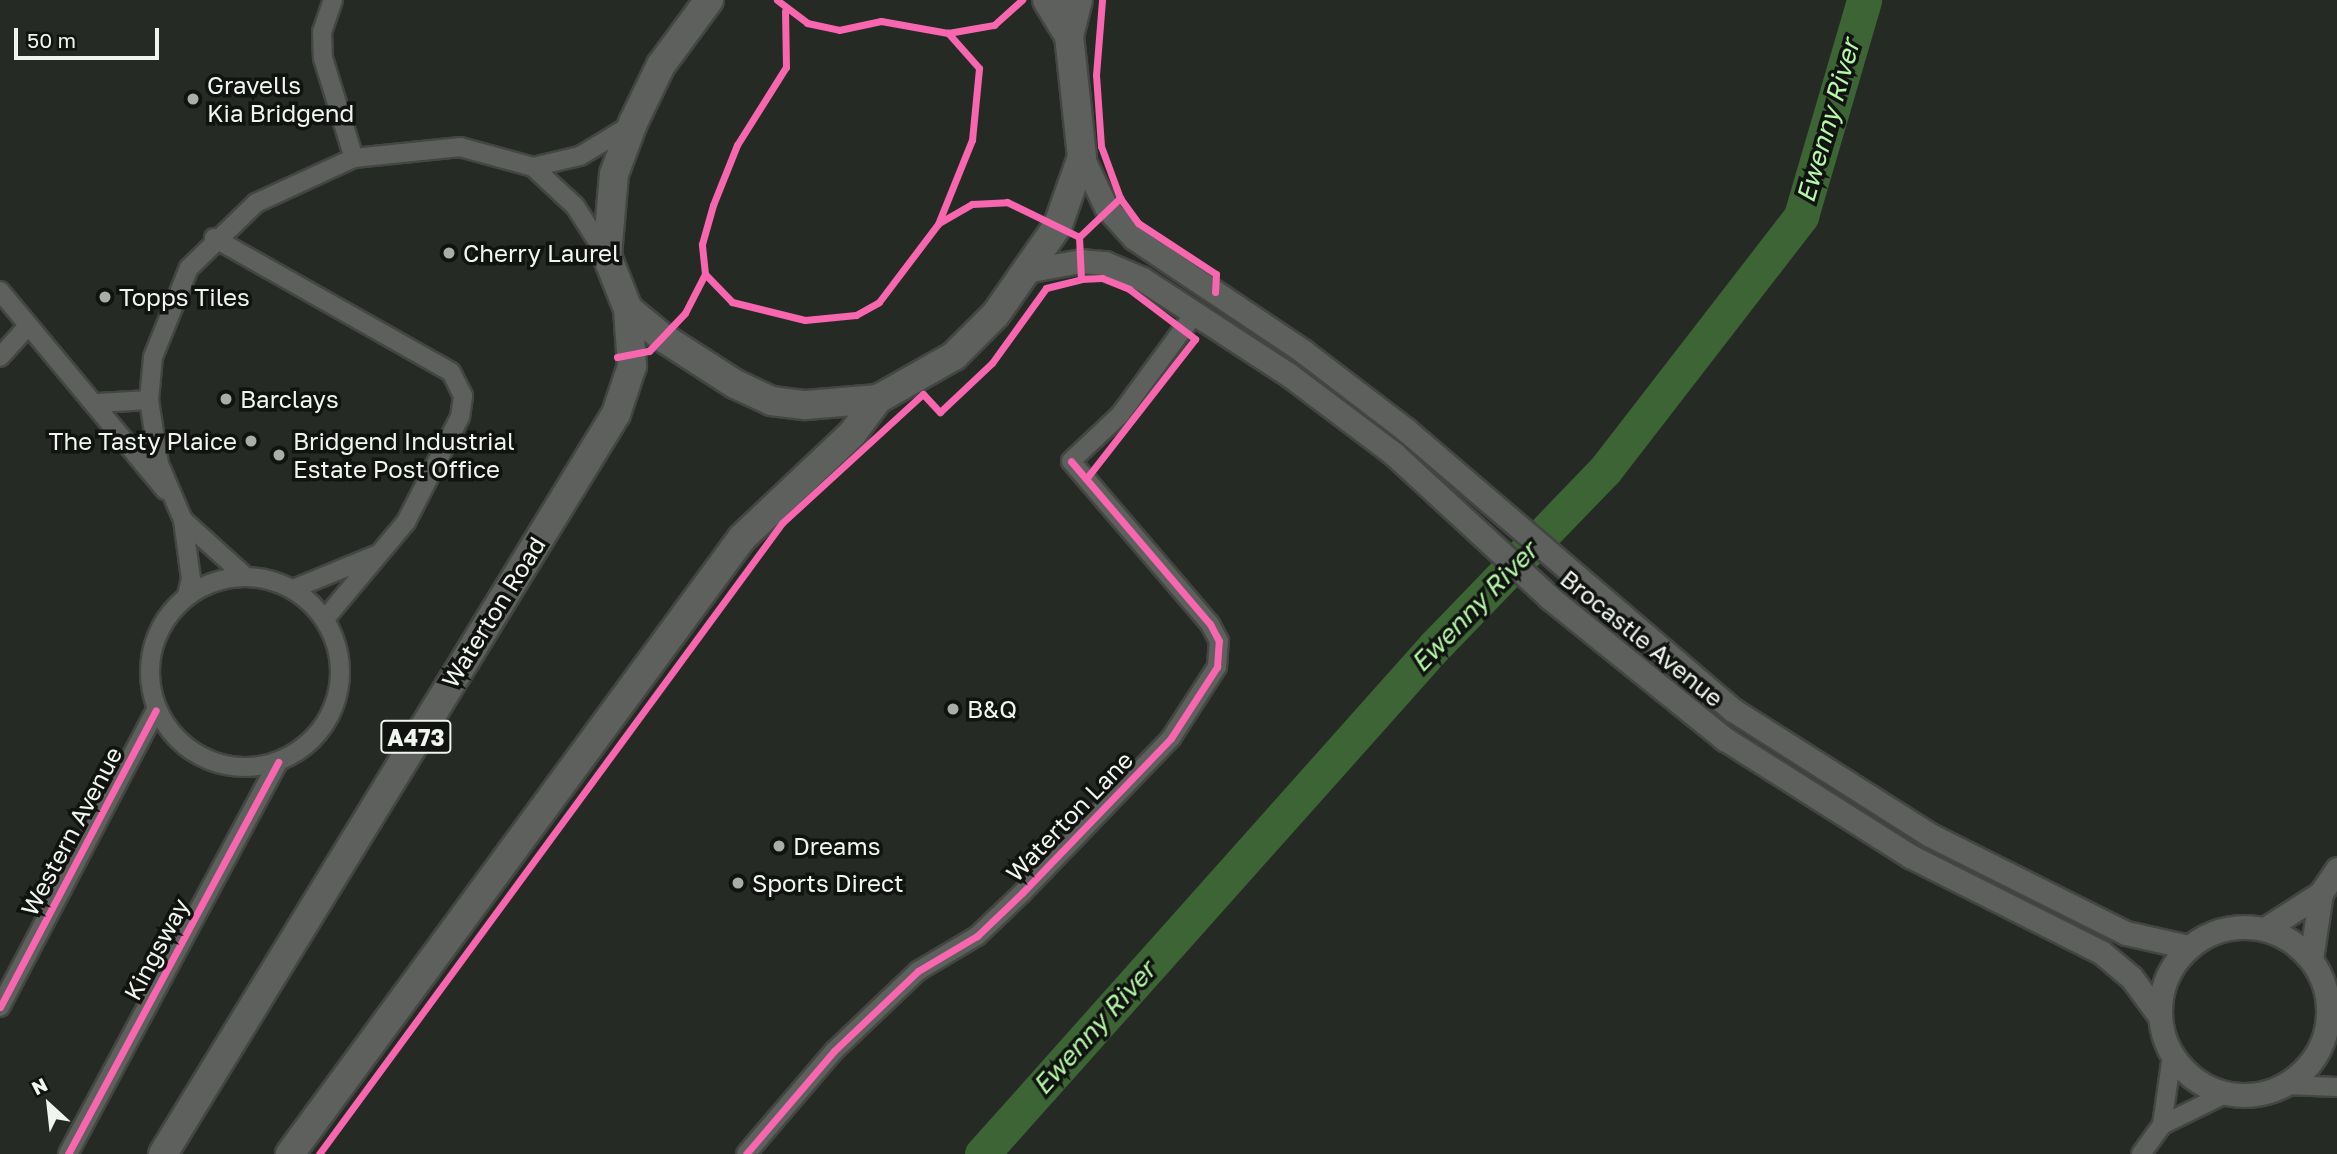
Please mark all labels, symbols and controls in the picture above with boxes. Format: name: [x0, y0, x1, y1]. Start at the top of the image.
scale bar: [18, 14, 163, 58]
text: 50 m: [27, 27, 76, 53]
water label: Ewenny River: [1790, 36, 1866, 206]
place label: Gravells Kia Bridgend: [207, 71, 354, 127]
marker: Gravells Kia Bridgend: [185, 91, 201, 107]
place label: Cherry Laurel: [463, 239, 620, 267]
marker: Cherry Laurel: [441, 245, 457, 261]
place label: Topps Tiles: [119, 283, 250, 311]
marker: Topps Tiles: [97, 289, 113, 305]
place label: Barclays: [240, 385, 339, 413]
marker: Barclays: [218, 391, 234, 407]
place label: The Tasty Plaice: [49, 427, 237, 455]
place label: Bridgend Industrial Estate Post Office: [293, 427, 515, 483]
marker: The Tasty Plaice: [243, 433, 259, 449]
marker: Bridgend Industrial Estate Post Office: [271, 447, 287, 463]
street label: Waterton Road: [435, 531, 551, 693]
water label: Ewenny River: [1404, 536, 1544, 678]
street label: Brocastle Avenue: [1555, 564, 1729, 712]
place label: B&Q: [967, 695, 1017, 723]
marker: B&Q: [945, 701, 961, 717]
road number: A473: [379, 718, 453, 757]
street label: Western Avenue: [14, 742, 128, 920]
street label: Waterton Lane: [1000, 745, 1138, 887]
place label: Dreams: [793, 832, 880, 860]
marker: Dreams: [771, 838, 787, 854]
place label: Sports Direct: [752, 869, 904, 897]
marker: Sports Direct: [730, 875, 746, 891]
street label: Kingsway: [117, 893, 195, 1005]
water label: Ewenny River: [1026, 955, 1162, 1101]
north arrow: [14, 1070, 84, 1140]
text: N: [28, 1072, 51, 1099]

